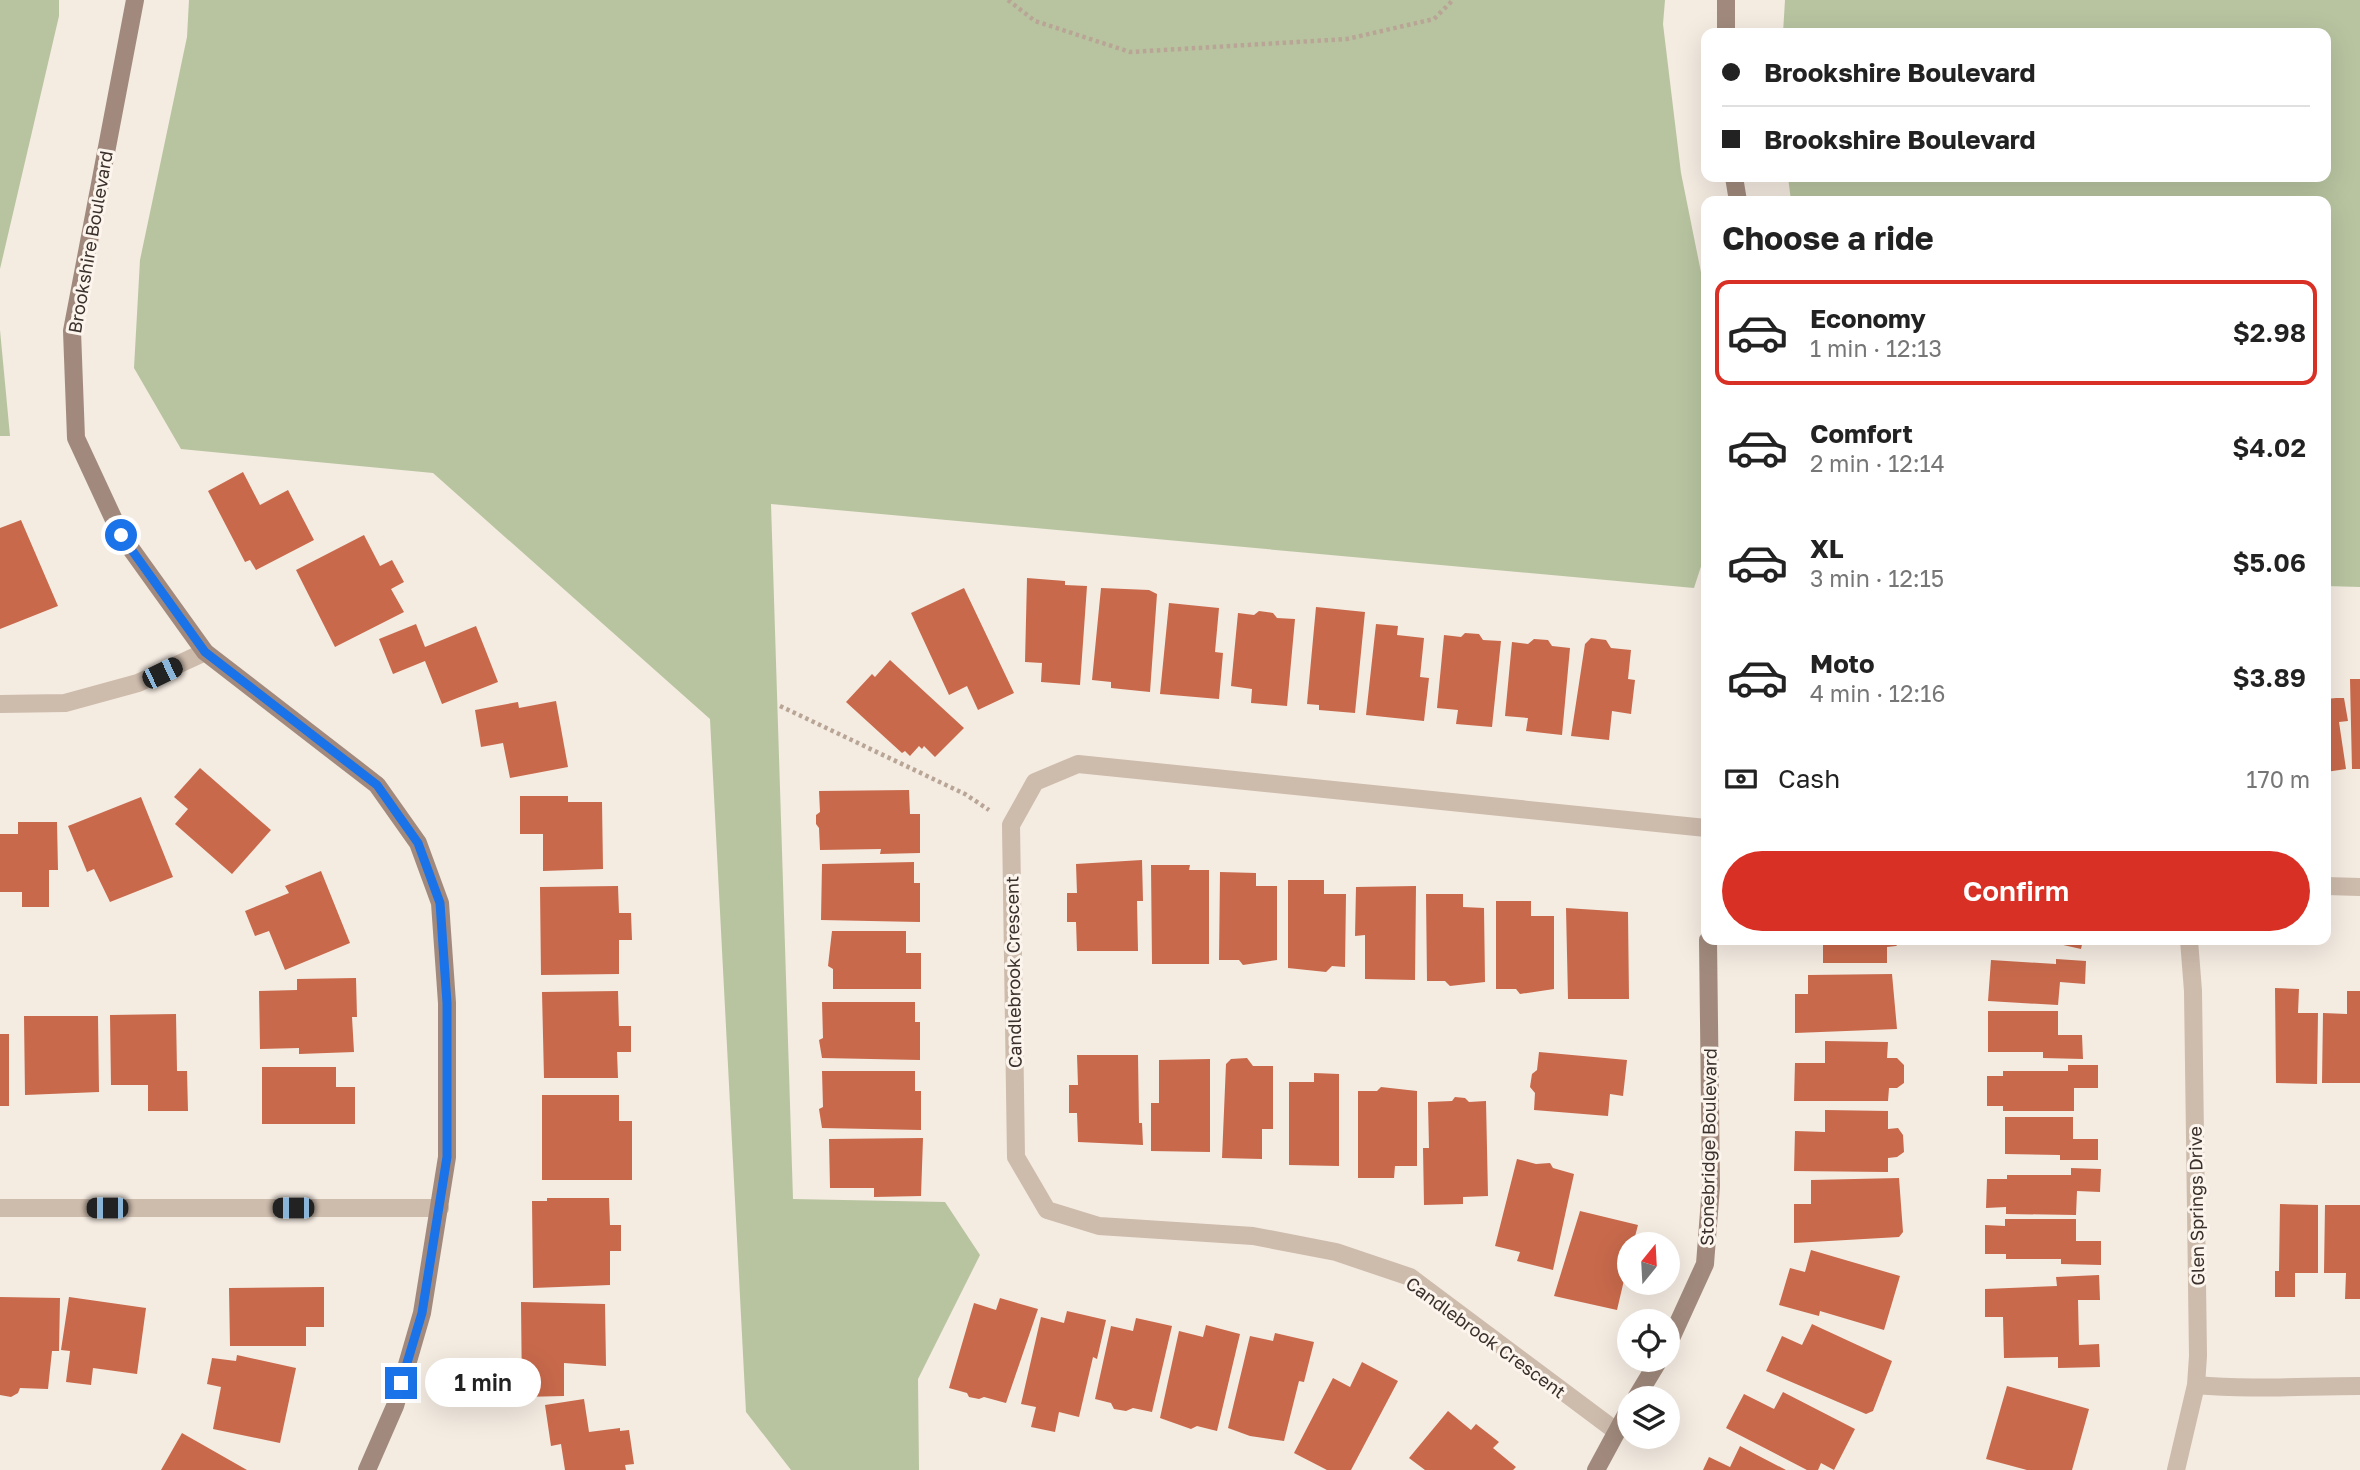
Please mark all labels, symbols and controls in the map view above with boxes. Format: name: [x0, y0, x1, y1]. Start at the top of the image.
text: Brookshire Boulevard: [1764, 57, 2036, 88]
text: Brookshire Boulevard: [1764, 124, 2036, 155]
street label: Brookshire Boulevard: [63, 149, 117, 335]
text: Choose a ride: [1722, 219, 1934, 257]
icon: car: [1726, 301, 1789, 364]
text: Economy: [1810, 303, 1926, 334]
text: $2.98: [2233, 317, 2306, 348]
text: 1 min · 12:13: [1810, 334, 1942, 362]
icon: car: [1726, 416, 1789, 479]
text: Comfort: [1810, 418, 1913, 449]
text: $4.02: [2232, 432, 2306, 463]
text: 2 min · 12:14: [1810, 449, 1945, 477]
route start: [105, 519, 137, 551]
icon: car: [1726, 531, 1789, 594]
text: XL: [1810, 533, 1844, 564]
text: $5.06: [2232, 547, 2306, 578]
text: 3 min · 12:15: [1810, 564, 1944, 592]
icon: car: [1726, 646, 1789, 709]
text: Moto: [1810, 648, 1875, 679]
car: [139, 654, 186, 692]
text: $3.89: [2233, 662, 2306, 693]
text: 4 min · 12:16: [1810, 679, 1945, 707]
icon: cash: [1722, 760, 1760, 798]
text: Cash: [1778, 763, 1840, 794]
text: 170 m: [2246, 765, 2310, 793]
button: Confirm: [1722, 851, 2310, 931]
street label: Candlebrook Crescent: [1000, 876, 1026, 1068]
street label: Stonebridge Boulevard: [1695, 1048, 1721, 1246]
street label: Glen Springs Drive: [2184, 1126, 2208, 1286]
car: [87, 1198, 129, 1219]
car: [273, 1198, 315, 1219]
north arrow: [1617, 1232, 1680, 1295]
map controls: [1617, 1232, 1680, 1449]
street label: Candlebrook Crescent: [1402, 1272, 1570, 1402]
button: locate: [1617, 1309, 1680, 1372]
callout: 1 min: [426, 1358, 541, 1408]
route end: [385, 1367, 417, 1399]
text: 1 min: [454, 1368, 512, 1396]
button: layers: [1617, 1386, 1680, 1449]

